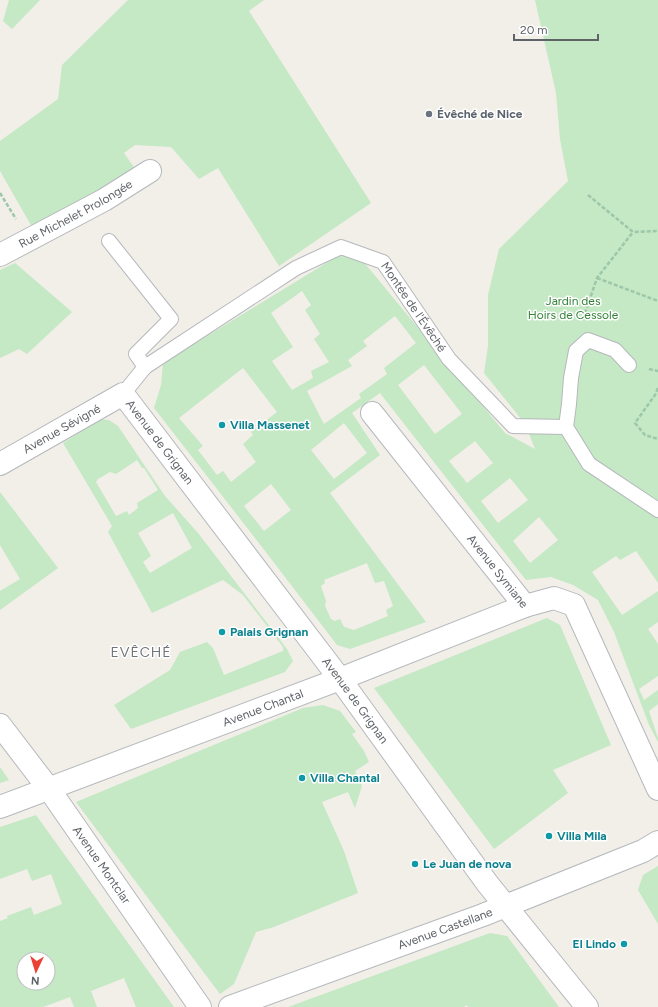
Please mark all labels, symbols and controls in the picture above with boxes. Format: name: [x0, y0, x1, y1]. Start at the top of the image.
scale bar: [514, 16, 598, 42]
text: 20 m: [520, 23, 548, 37]
place label: Évêché de Nice: [437, 107, 523, 121]
marker: Évêché de Nice: [424, 109, 434, 119]
street label: Rue Michelet Prolongée: [16, 177, 135, 251]
street label: Montée de l'Évêché: [378, 259, 449, 355]
park label: Jardin des Hoirs de Cessole: [528, 294, 619, 322]
street label: Avenue de Grignan: [123, 397, 197, 487]
street label: Avenue Sévigné: [21, 401, 103, 456]
place label: Villa Massenet: [230, 418, 310, 432]
marker: Villa Massenet: [217, 420, 227, 430]
street label: Avenue Symiane: [464, 532, 531, 611]
place label: Palais Grignan: [230, 625, 308, 639]
marker: Palais Grignan: [217, 627, 227, 637]
district label: EVÊCHÉ: [110, 644, 172, 661]
street label: Avenue de Grignan: [319, 655, 391, 746]
street label: Avenue Chantal: [221, 686, 305, 730]
place label: Villa Chantal: [310, 771, 380, 785]
marker: Villa Chantal: [297, 773, 307, 783]
street label: Avenue Montclar: [70, 823, 133, 906]
place label: Villa Mila: [557, 829, 607, 843]
marker: Villa Mila: [544, 831, 554, 841]
place label: Le Juan de nova: [423, 857, 512, 871]
marker: Le Juan de nova: [410, 859, 420, 869]
street label: Avenue Castellane: [396, 905, 495, 952]
place label: El Lindo: [573, 937, 616, 951]
marker: El Lindo: [619, 939, 629, 949]
north arrow: [16, 951, 56, 991]
text: N: [31, 974, 40, 987]

